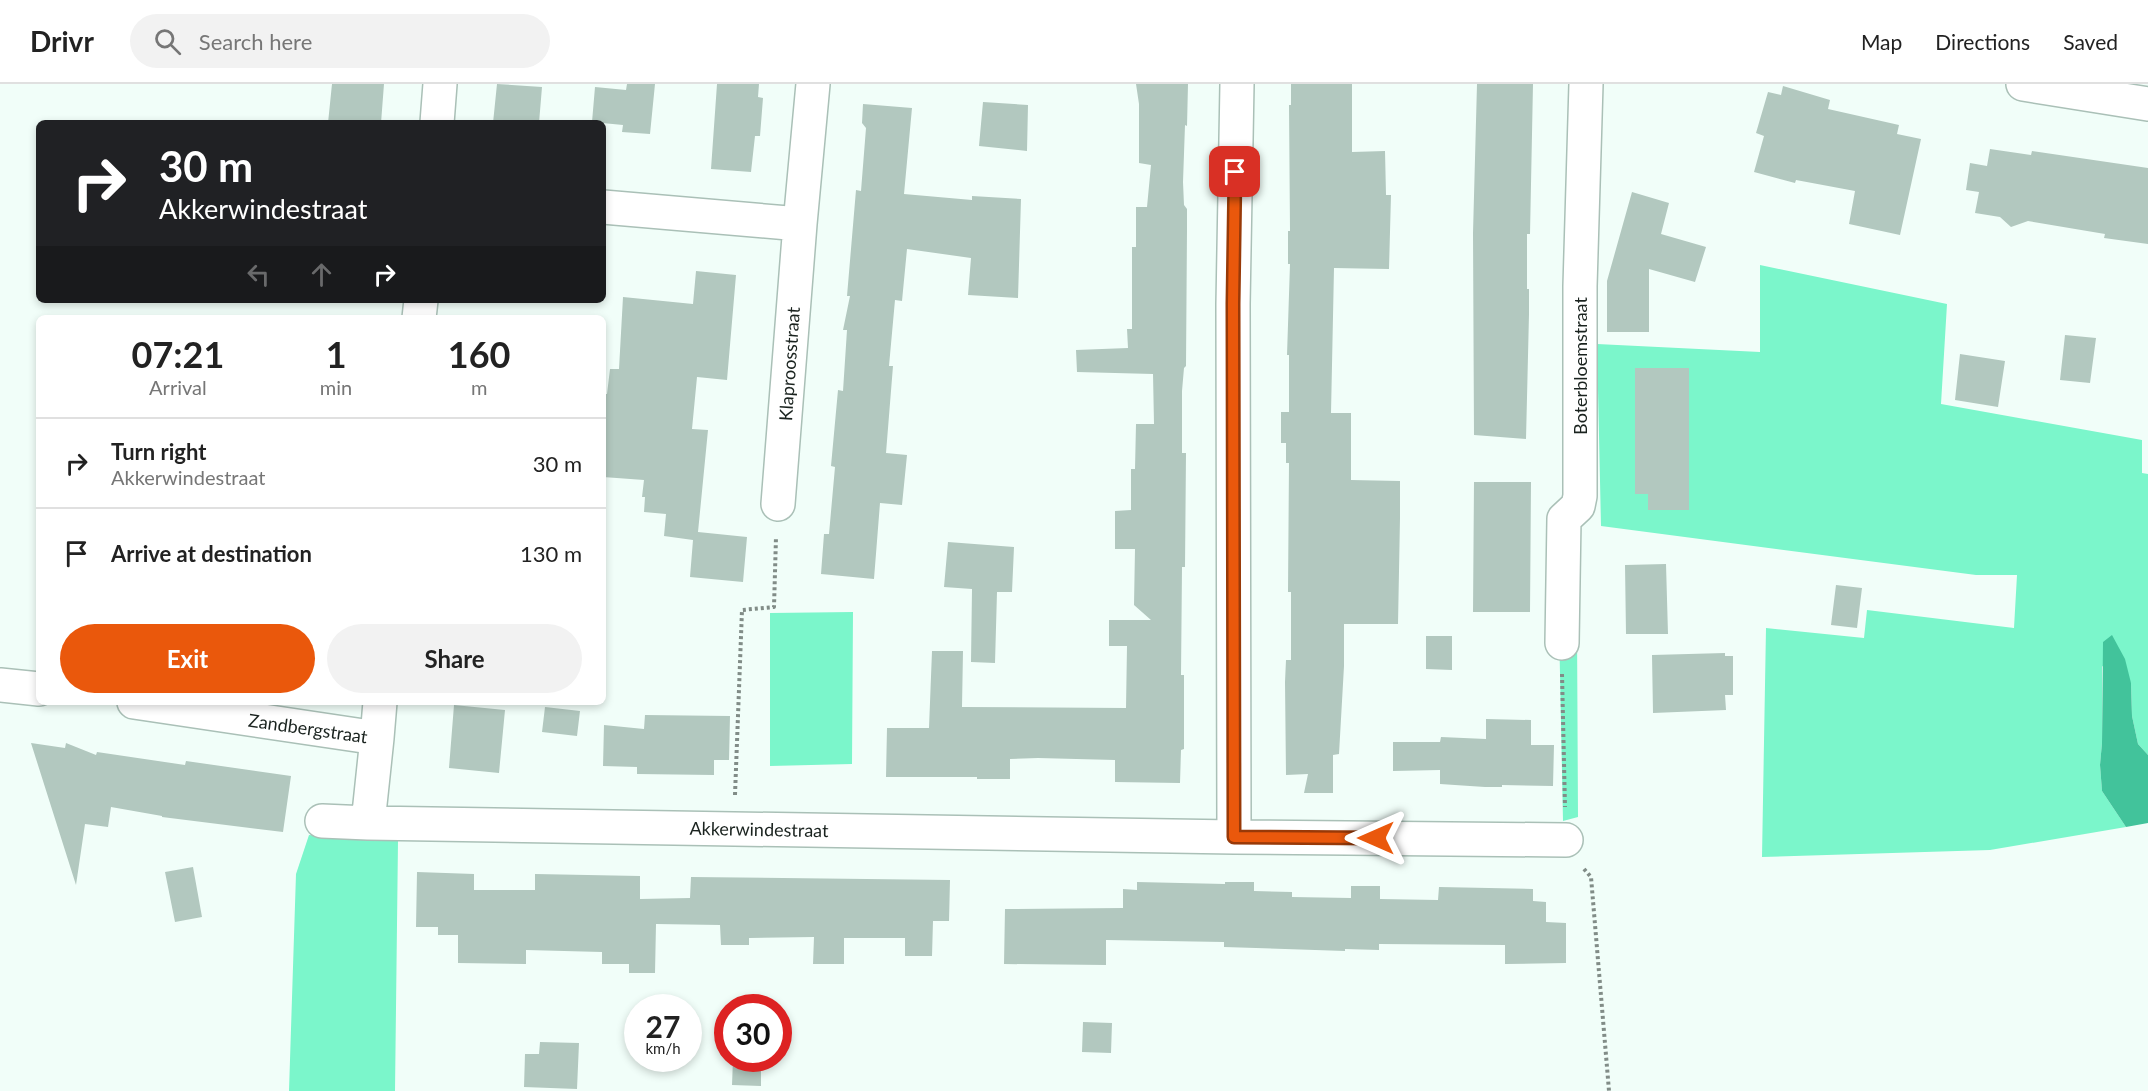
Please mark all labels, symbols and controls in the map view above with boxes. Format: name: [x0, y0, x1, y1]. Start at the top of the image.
search box: [130, 14, 550, 68]
text: Drivr: [30, 24, 94, 58]
icon: search: [151, 25, 184, 58]
text: Search here: [199, 28, 312, 55]
text: Map: [1861, 29, 1902, 54]
text: Directions: [1935, 29, 2030, 54]
text: Saved: [2063, 29, 2118, 54]
text: 30 m: [159, 141, 253, 191]
icon: right: [60, 144, 138, 222]
pin: [1209, 146, 1260, 197]
icon: arrive: [1218, 155, 1251, 188]
text: Akkerwindestraat: [159, 192, 367, 225]
icon: left: [242, 258, 275, 291]
icon: ahead: [305, 258, 338, 291]
icon: right: [368, 258, 401, 291]
street label: Boterbloemstraat: [1569, 297, 1591, 435]
street label: Klaproosstraat: [774, 306, 804, 422]
text: 07:21: [132, 332, 224, 376]
text: 1: [326, 332, 347, 376]
text: 160: [448, 332, 510, 376]
text: Arrival: [149, 375, 207, 399]
text: min: [320, 375, 352, 399]
text: m: [471, 375, 487, 399]
text: Turn right: [111, 438, 206, 465]
icon: right: [60, 447, 93, 480]
text: 30 m: [533, 450, 582, 477]
text: Akkerwindestraat: [111, 465, 265, 489]
icon: arrive: [60, 537, 93, 570]
text: Arrive at destination: [111, 540, 312, 567]
text: 130 m: [520, 540, 582, 567]
button: Exit: [60, 624, 315, 693]
button: Share: [327, 624, 582, 693]
street label: Zandbergstraat: [247, 709, 369, 747]
position arrow: [1344, 806, 1408, 870]
street label: Akkerwindestraat: [689, 817, 829, 841]
speed limit sign: 30: [714, 994, 792, 1072]
text: 27: [646, 1008, 680, 1044]
text: km/h: [645, 1039, 681, 1057]

